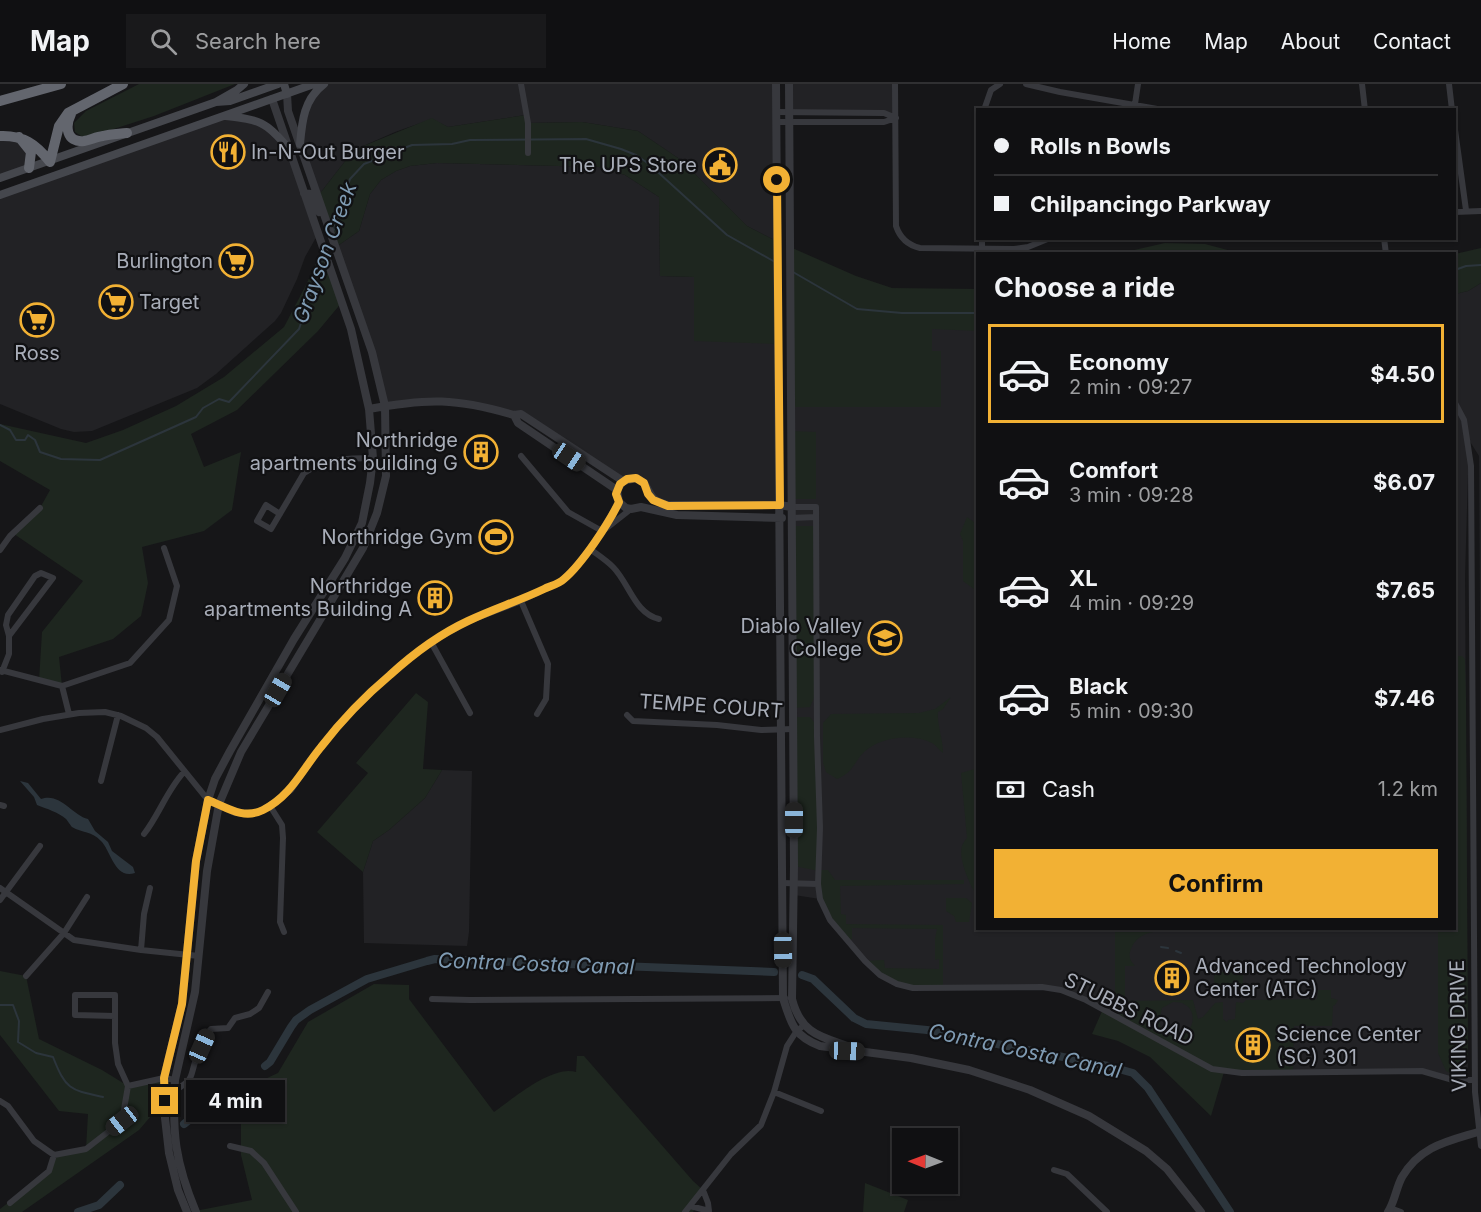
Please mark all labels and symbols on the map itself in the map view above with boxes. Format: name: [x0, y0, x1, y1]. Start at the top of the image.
restaurant icon: In-N-Out Burger: [210, 134, 246, 170]
place label: In-N-Out Burger: [251, 140, 405, 164]
public building icon: The UPS Store: [702, 147, 738, 183]
place label: The UPS Store: [559, 153, 697, 177]
route start: [763, 166, 790, 193]
water label: Grayson Creek: [287, 178, 362, 327]
supermarket icon: Burlington: [218, 243, 254, 279]
place label: Burlington: [116, 249, 213, 273]
supermarket icon: Target: [98, 284, 134, 320]
place label: Target: [139, 290, 200, 314]
supermarket icon: Ross: [19, 302, 55, 338]
place label: Ross: [14, 341, 60, 365]
place label: Northridge apartments building G: [250, 428, 458, 475]
building icon: Northridge apartments building G: [463, 434, 499, 470]
car: [549, 439, 589, 475]
sports icon: Northridge Gym: [478, 519, 514, 555]
place label: Northridge Gym: [322, 525, 473, 549]
place label: Northridge apartments Building A: [204, 574, 412, 621]
building icon: Northridge apartments Building A: [417, 580, 453, 616]
place label: Diablo Valley College: [741, 614, 862, 661]
school or university icon: Diablo Valley College: [867, 620, 903, 656]
car: [261, 670, 295, 710]
street label: TEMPE COURT: [638, 689, 784, 723]
car: [785, 802, 803, 838]
car: [774, 932, 792, 968]
water label: Contra Costa Canal: [437, 948, 636, 979]
place label: Advanced Technology Center (ATC): [1195, 954, 1407, 1001]
building icon: Advanced Technology Center (ATC): [1154, 960, 1190, 996]
street label: VIKING DRIVE: [1445, 960, 1471, 1092]
street label: STUBBS ROAD: [1060, 967, 1198, 1051]
water label: Contra Costa Canal: [926, 1018, 1125, 1083]
place label: Science Center (SC) 301: [1276, 1022, 1421, 1069]
car: [186, 1026, 218, 1066]
building icon: Science Center (SC) 301: [1235, 1027, 1271, 1063]
car: [829, 1041, 865, 1061]
callout: 4 min: [186, 1080, 285, 1122]
route end: [151, 1087, 178, 1114]
car: [102, 1103, 142, 1139]
north arrow: [892, 1128, 958, 1194]

